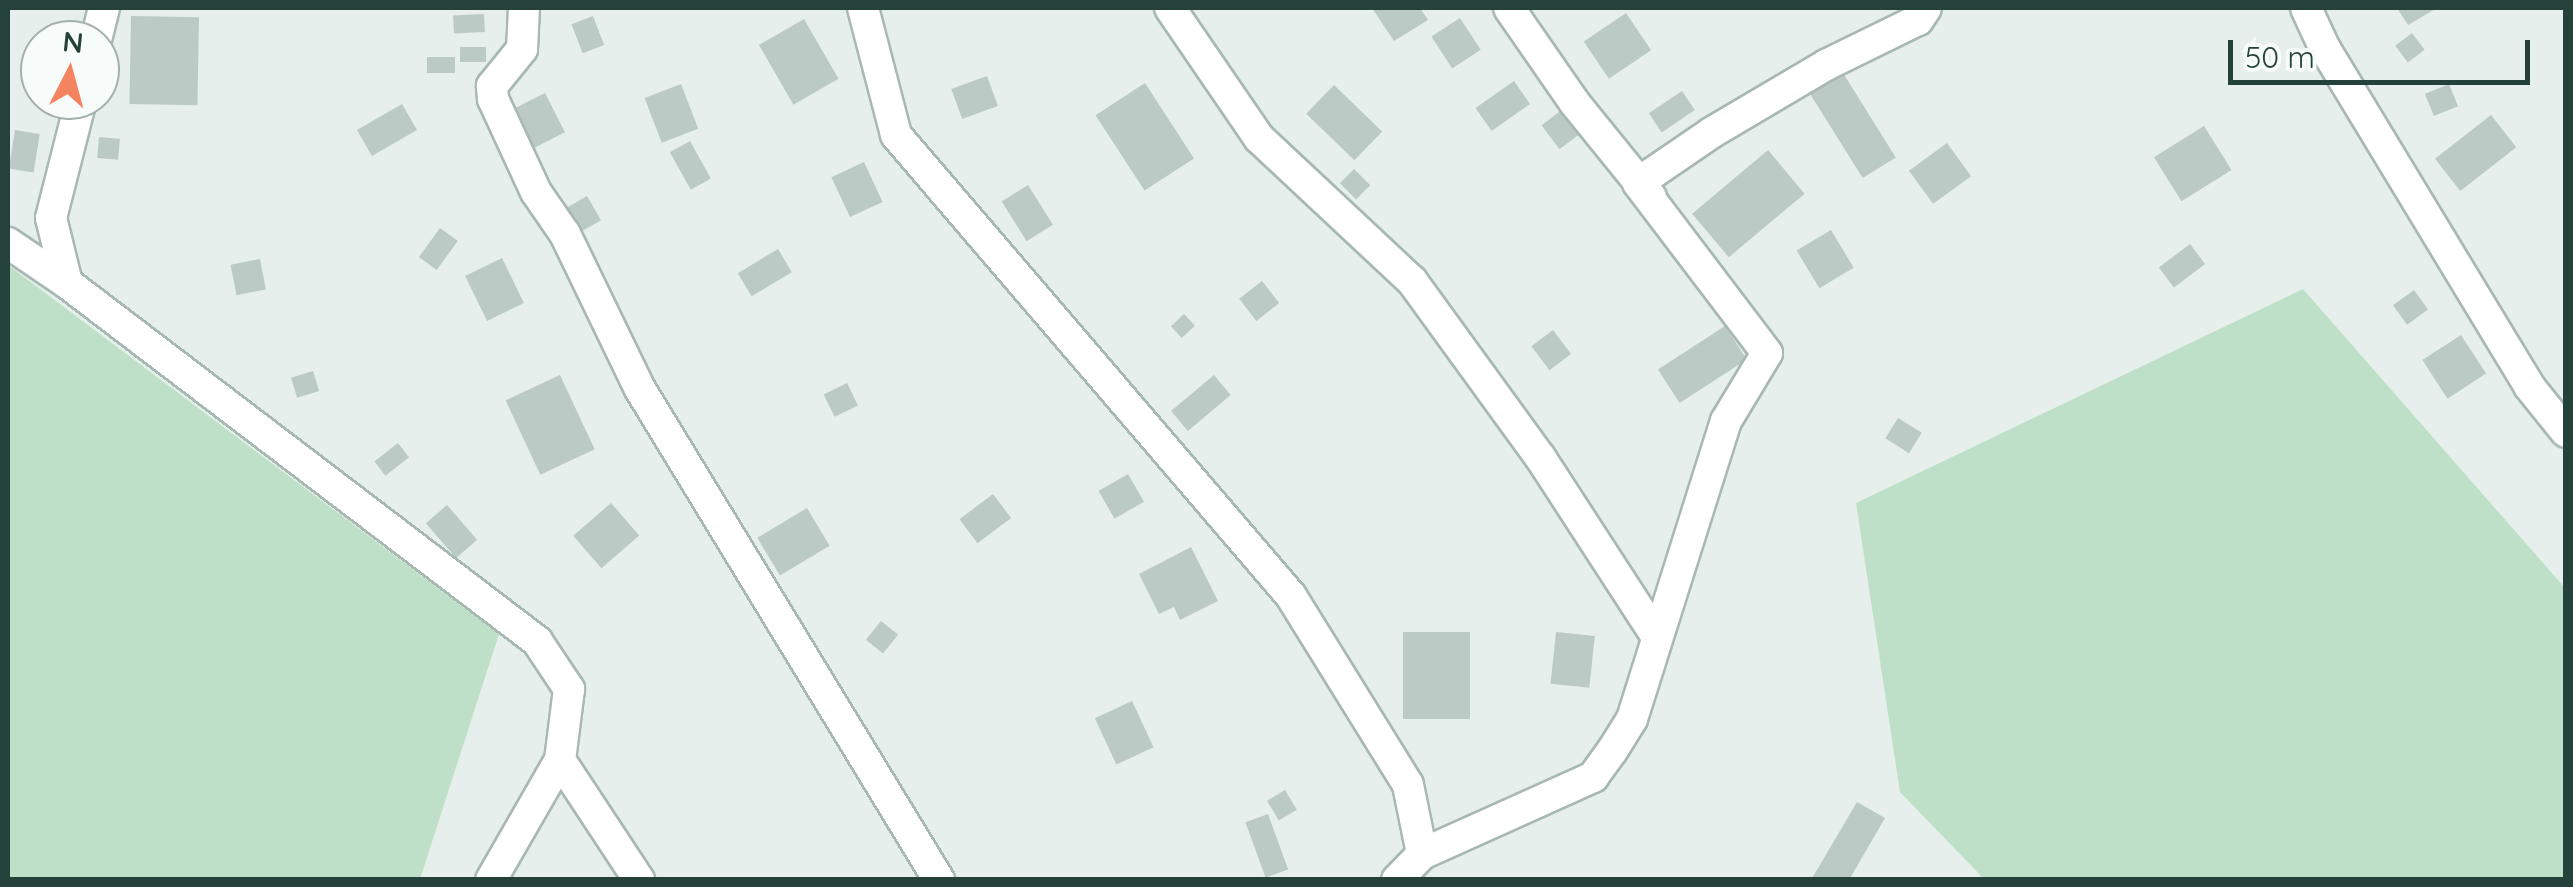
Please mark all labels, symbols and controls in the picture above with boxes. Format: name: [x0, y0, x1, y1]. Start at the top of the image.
north arrow: [20, 20, 120, 120]
scale bar: [2233, 20, 2536, 82]
text: N: [61, 23, 85, 60]
text: 50 m: [2245, 38, 2315, 76]

